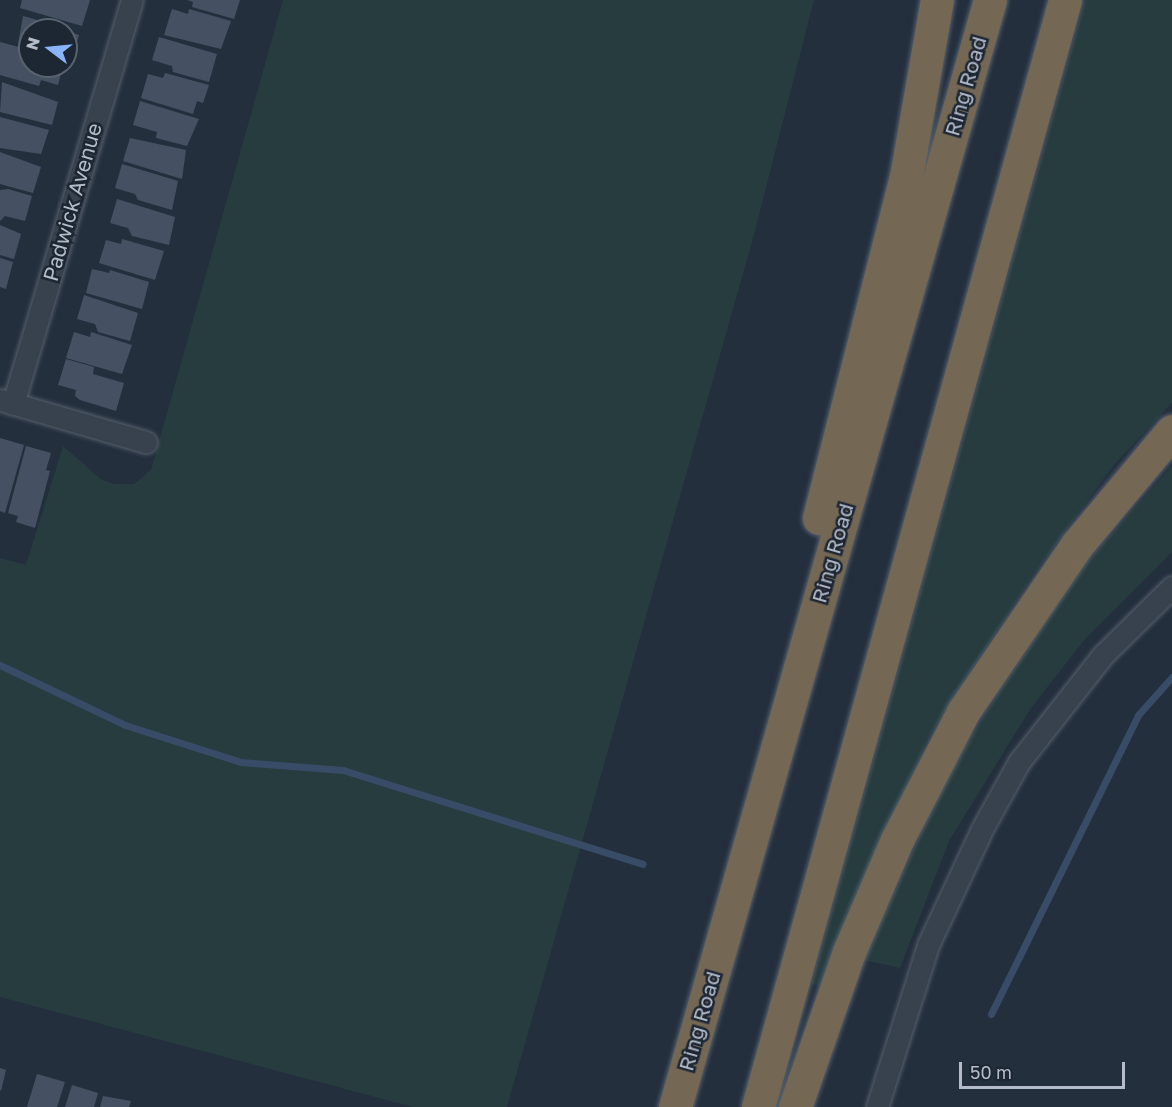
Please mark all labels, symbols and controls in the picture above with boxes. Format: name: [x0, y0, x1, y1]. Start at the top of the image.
north arrow: [18, 18, 78, 78]
street label: Ring Road: [939, 33, 991, 139]
text: N: [21, 35, 44, 52]
street label: Padwick Avenue: [37, 120, 107, 284]
street label: Ring Road: [806, 500, 858, 606]
street label: Ring Road: [673, 968, 725, 1074]
scale bar: [962, 1050, 1128, 1088]
text: 50 m: [970, 1061, 1012, 1083]

